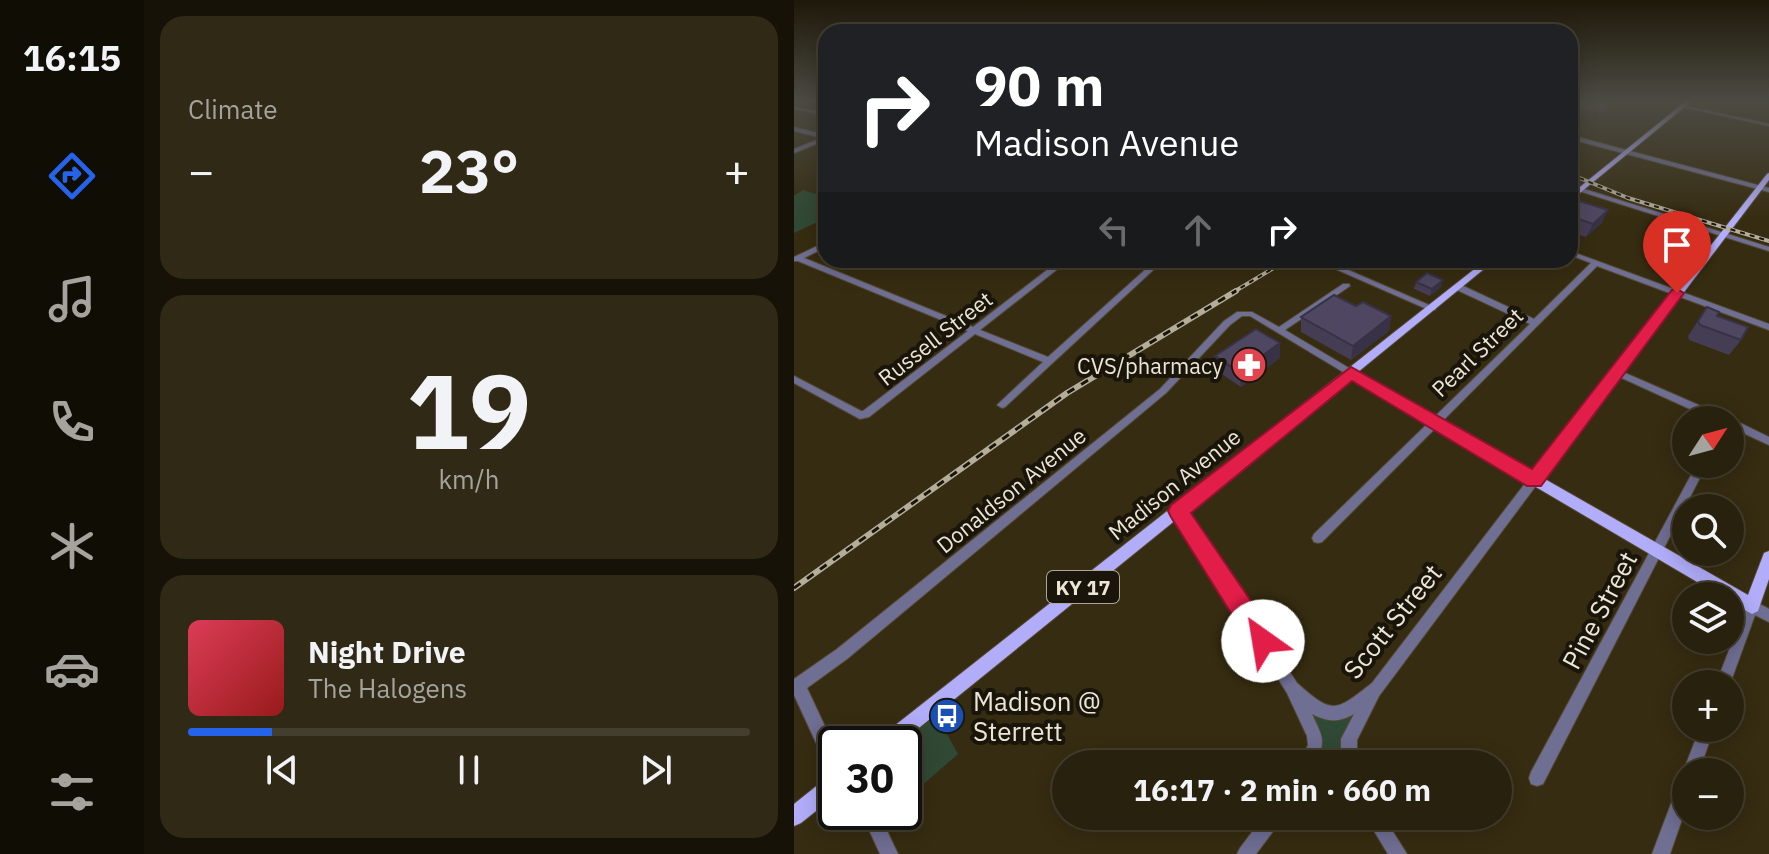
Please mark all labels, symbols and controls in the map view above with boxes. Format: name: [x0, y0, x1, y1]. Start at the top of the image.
text: 16:15: [23, 34, 121, 81]
text: 90 m: [974, 49, 1104, 121]
icon: right: [842, 56, 946, 160]
text: Climate: [188, 92, 278, 126]
text: Madison Avenue: [974, 119, 1239, 166]
text: 23°: [419, 131, 519, 210]
text: −: [188, 142, 214, 199]
text: +: [724, 142, 750, 199]
icon: directions: [44, 148, 100, 204]
icon: left: [1092, 208, 1136, 252]
icon: ahead: [1176, 208, 1220, 252]
icon: right: [1260, 208, 1304, 252]
pin: [1643, 211, 1711, 293]
icon: arrive: [1655, 223, 1699, 267]
icon: music: [44, 271, 100, 327]
street label: Russell Street: [872, 284, 998, 392]
street label: Pearl Street: [1425, 301, 1529, 403]
text: 19: [407, 342, 531, 478]
pharmacy icon: CVS/pharmacy: [1230, 346, 1268, 384]
place label: CVS/pharmacy: [1077, 351, 1223, 380]
icon: phone: [44, 394, 100, 450]
north arrow: [1672, 406, 1744, 478]
map controls: [1672, 406, 1744, 830]
street label: Donaldson Avenue: [930, 421, 1092, 559]
street label: Madison Avenue: [1102, 422, 1246, 546]
text: km/h: [438, 462, 500, 496]
button: search: [1672, 494, 1744, 566]
icon: climate: [44, 518, 100, 574]
street label: Pine Street: [1554, 545, 1644, 675]
street label: Scott Street: [1335, 557, 1449, 685]
road number: KY 17: [1047, 571, 1119, 603]
button: layers: [1672, 582, 1744, 654]
position arrow: [1221, 599, 1305, 683]
text: Night Drive: [308, 632, 466, 671]
icon: car: [44, 641, 100, 697]
button: +: [1672, 670, 1744, 742]
text: The Halogens: [308, 671, 467, 705]
place label: Madison @ Sterrett: [973, 684, 1101, 748]
bus stop icon: Madison @ Sterrett: [928, 697, 966, 735]
speed limit sign: 30: [818, 726, 922, 830]
icon: previous: [260, 748, 304, 792]
icon: pause: [447, 748, 491, 792]
icon: next: [634, 748, 678, 792]
button: −: [1672, 758, 1744, 830]
icon: filters: [44, 764, 100, 820]
text: 16:17 · 2 min · 660 m: [1133, 770, 1431, 809]

